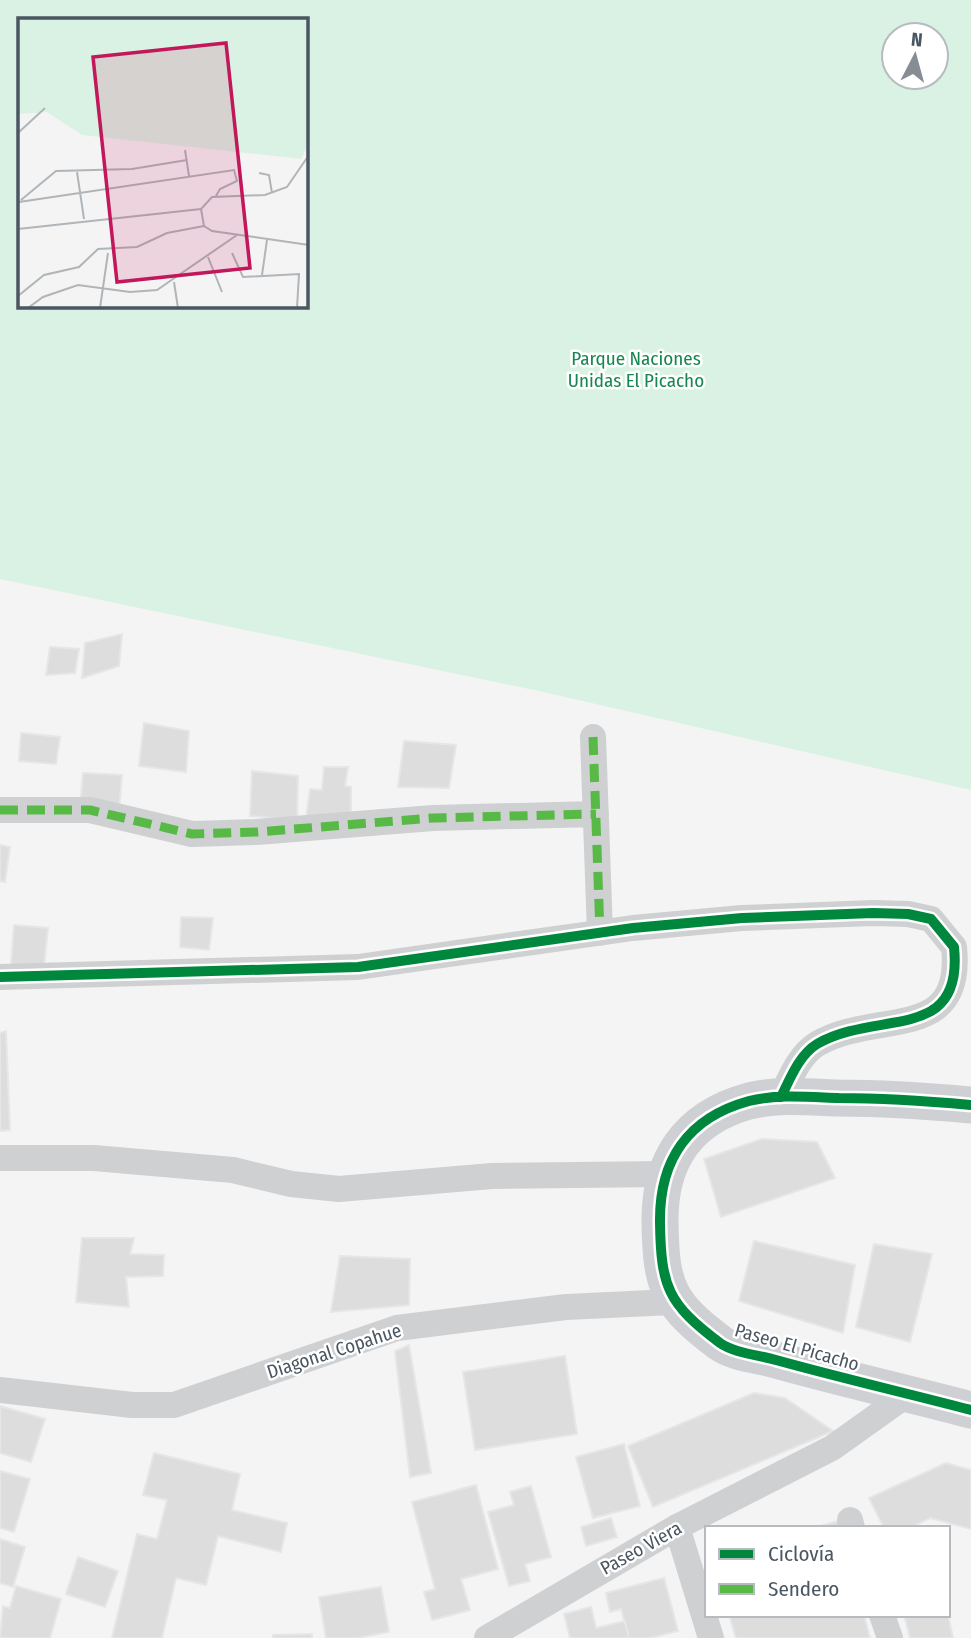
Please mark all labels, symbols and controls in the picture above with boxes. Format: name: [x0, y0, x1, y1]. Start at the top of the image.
inset map: [18, 18, 308, 308]
north arrow: [880, 21, 950, 91]
text: N: [910, 28, 924, 52]
park label: Parque Naciones Unidas El Picacho: [568, 347, 704, 392]
street label: Diagonal Copahue: [264, 1318, 404, 1384]
street label: Paseo El Picacho: [732, 1318, 862, 1376]
street label: Paseo Viera: [596, 1516, 686, 1580]
legend: [705, 1526, 950, 1617]
text: Ciclovía: [768, 1541, 834, 1567]
text: Sendero: [768, 1576, 839, 1602]

